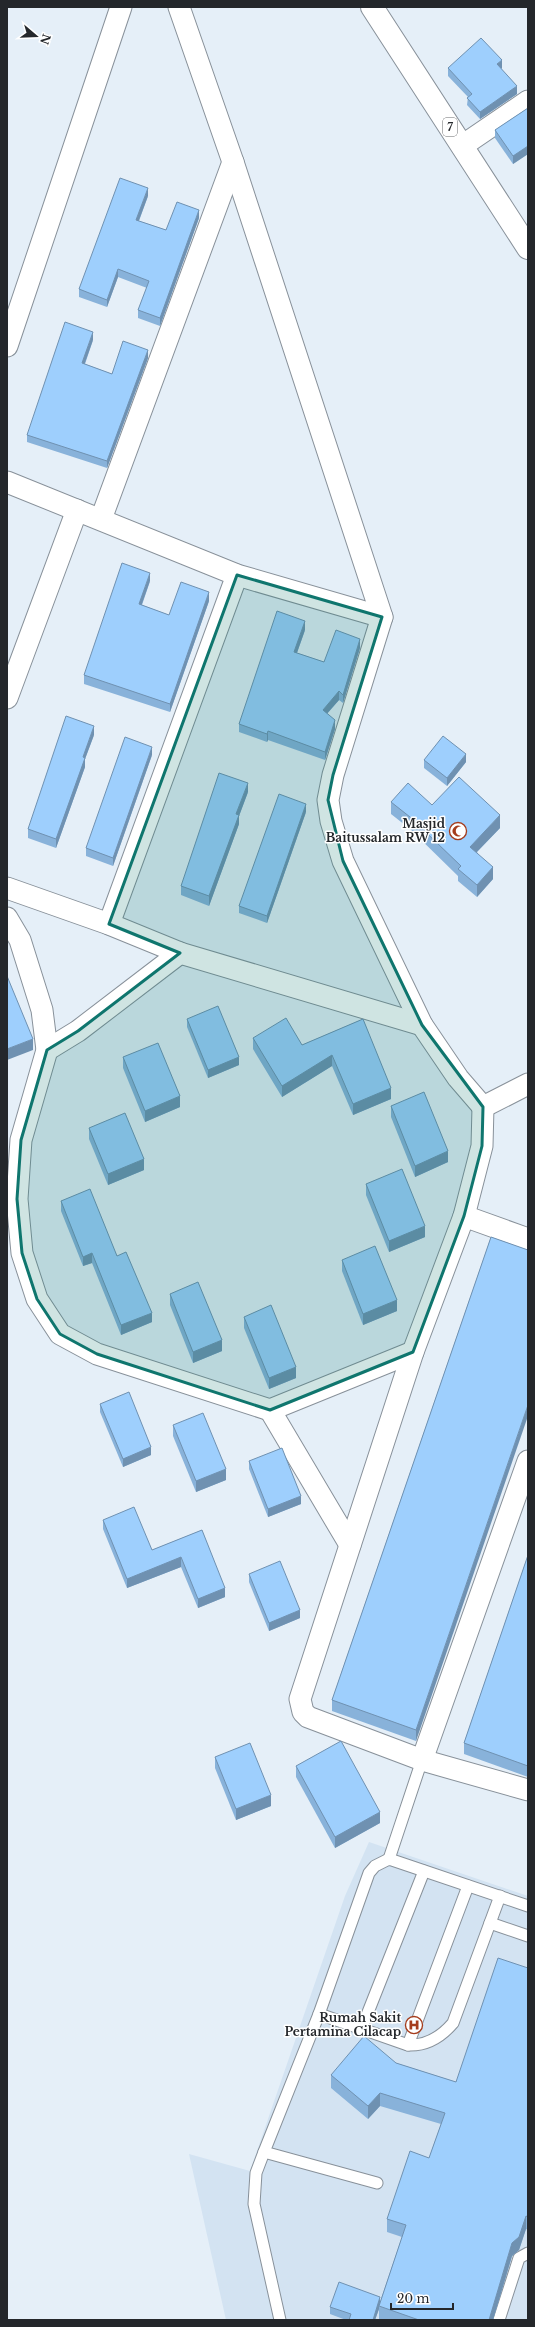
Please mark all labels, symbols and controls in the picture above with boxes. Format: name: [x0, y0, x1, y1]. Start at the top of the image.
north arrow: [16, 16, 56, 56]
text: N: [37, 32, 54, 47]
road number: 7: [443, 118, 457, 136]
place label: Masjid Baitussalam RW 12: [326, 816, 446, 845]
mosque icon: Masjid Baitussalam RW 12: [448, 821, 468, 841]
place label: Rumah Sakit Pertamina Cilacap: [284, 2010, 401, 2039]
hospital icon: Rumah Sakit Pertamina Cilacap: [404, 2015, 424, 2035]
scale bar: [391, 2285, 453, 2311]
text: 20 m: [397, 2291, 429, 2306]

